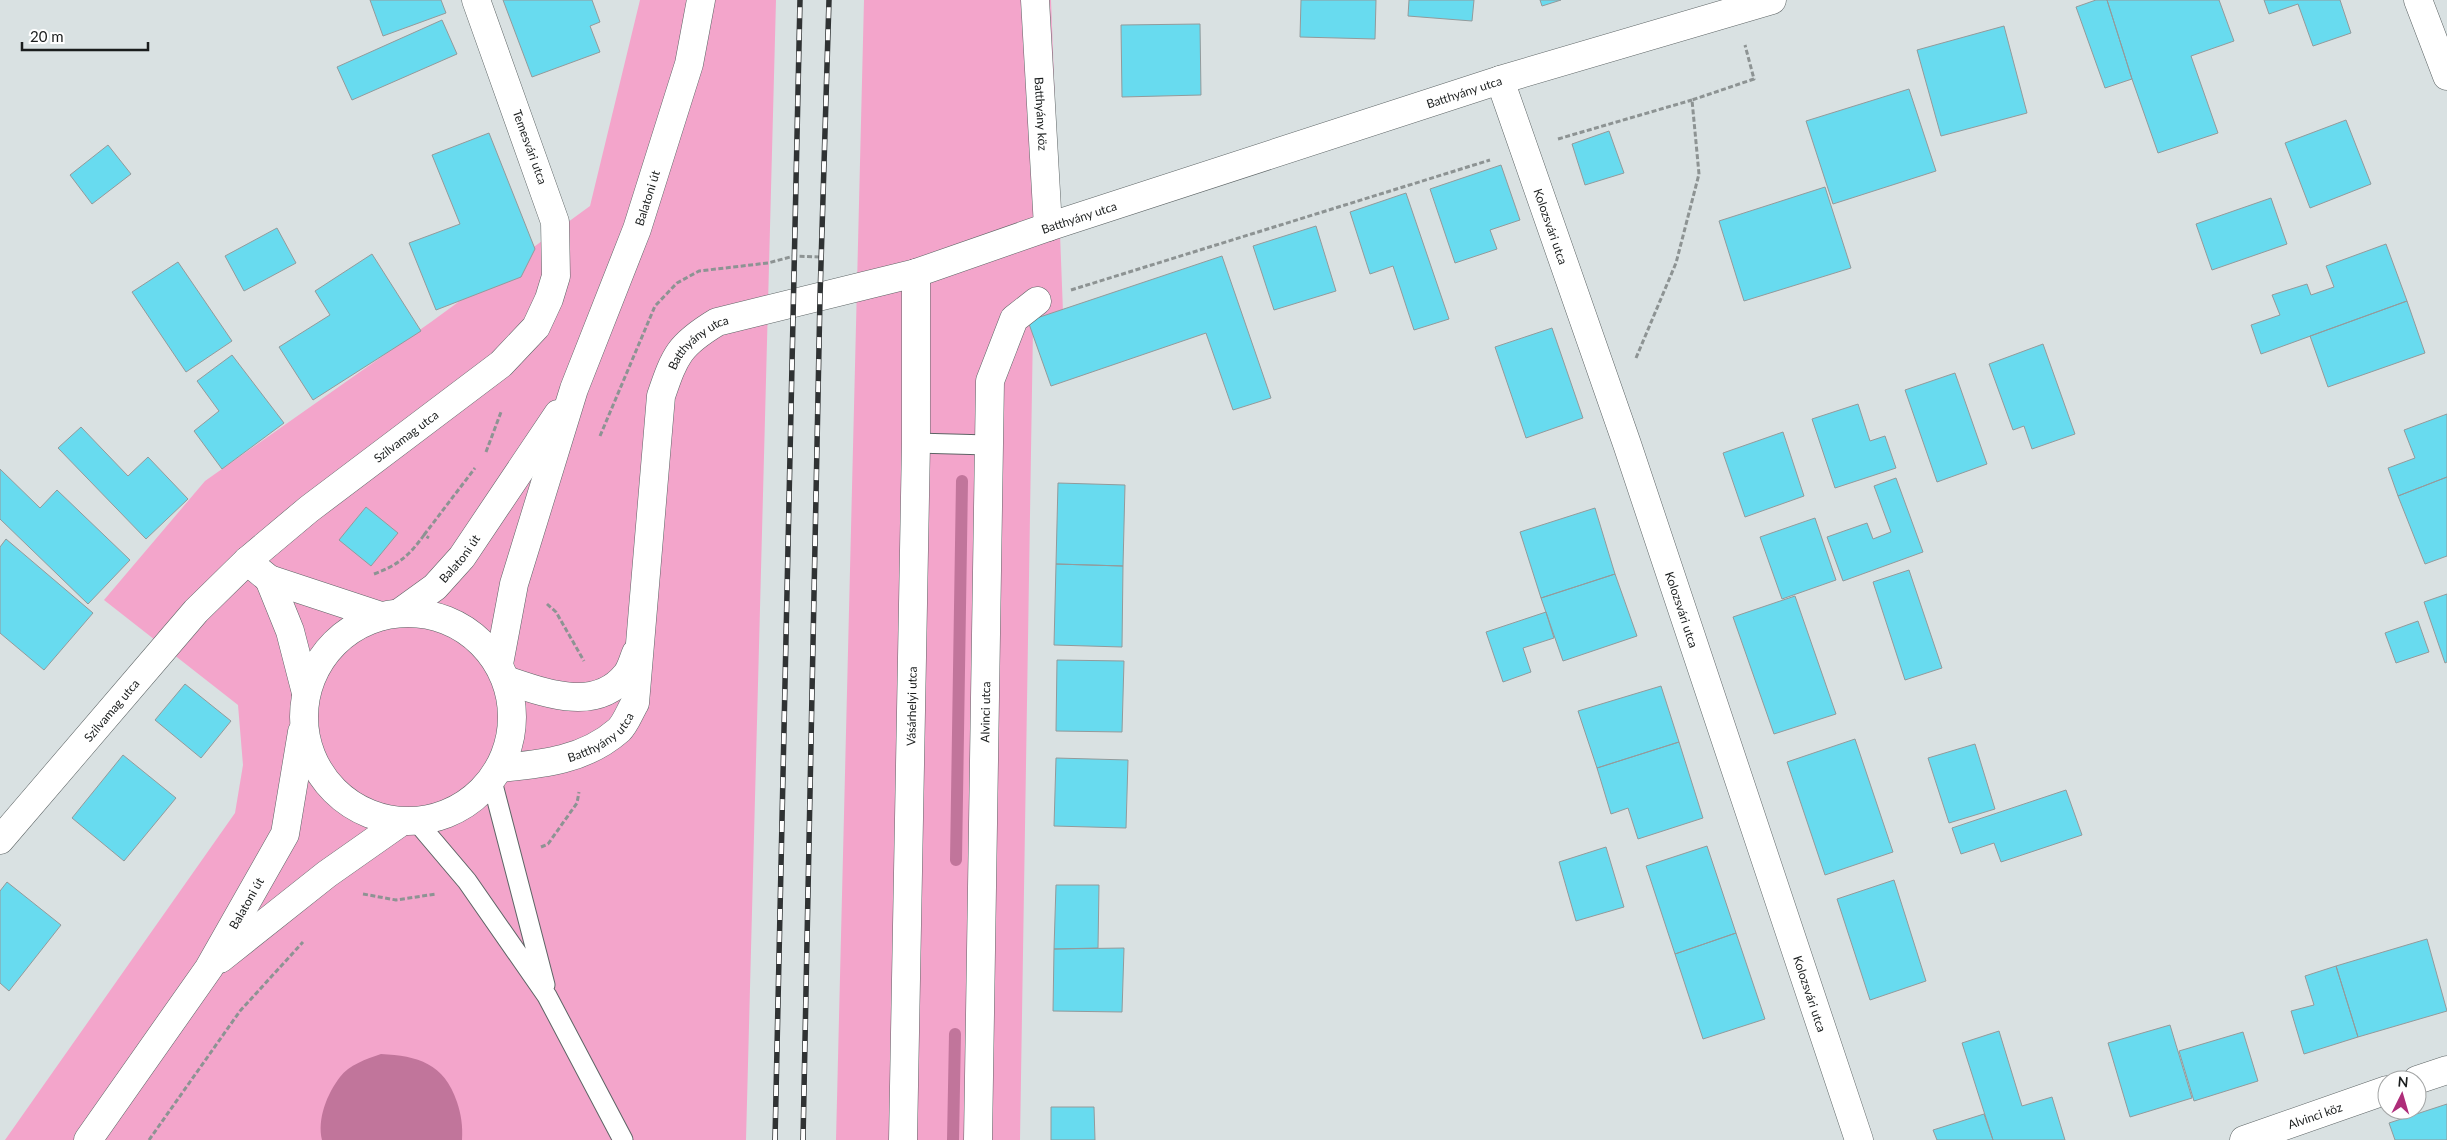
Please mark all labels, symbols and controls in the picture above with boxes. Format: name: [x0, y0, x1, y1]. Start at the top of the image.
scale bar: [22, 20, 149, 52]
text: 20 m: [30, 27, 64, 45]
street label: Batthyány utca: [1424, 72, 1504, 111]
street label: Batthyány köz: [1032, 77, 1051, 152]
street label: Temesvári utca: [510, 108, 550, 186]
street label: Balatoni út: [631, 168, 663, 227]
street label: Kolozsvári utca: [1531, 186, 1571, 266]
street label: Batthyány utca: [1039, 198, 1119, 236]
street label: Batthyány utca: [664, 312, 730, 372]
street label: Szilvamag utca: [370, 407, 441, 465]
street label: Balatoni út: [435, 531, 483, 585]
street label: Kolozsvári utca: [1662, 569, 1702, 650]
street label: Vásárhelyi utca: [903, 666, 919, 746]
street label: Szilvamag utca: [80, 676, 142, 744]
street label: Alvinci utca: [977, 681, 993, 743]
street label: Batthyány utca: [566, 710, 636, 765]
street label: Balatoni út: [225, 874, 267, 932]
street label: Kolozsvári utca: [1791, 954, 1830, 1034]
north arrow: [2377, 1070, 2427, 1120]
text: N: [2397, 1073, 2409, 1090]
street label: Alvinci köz: [2286, 1099, 2344, 1132]

